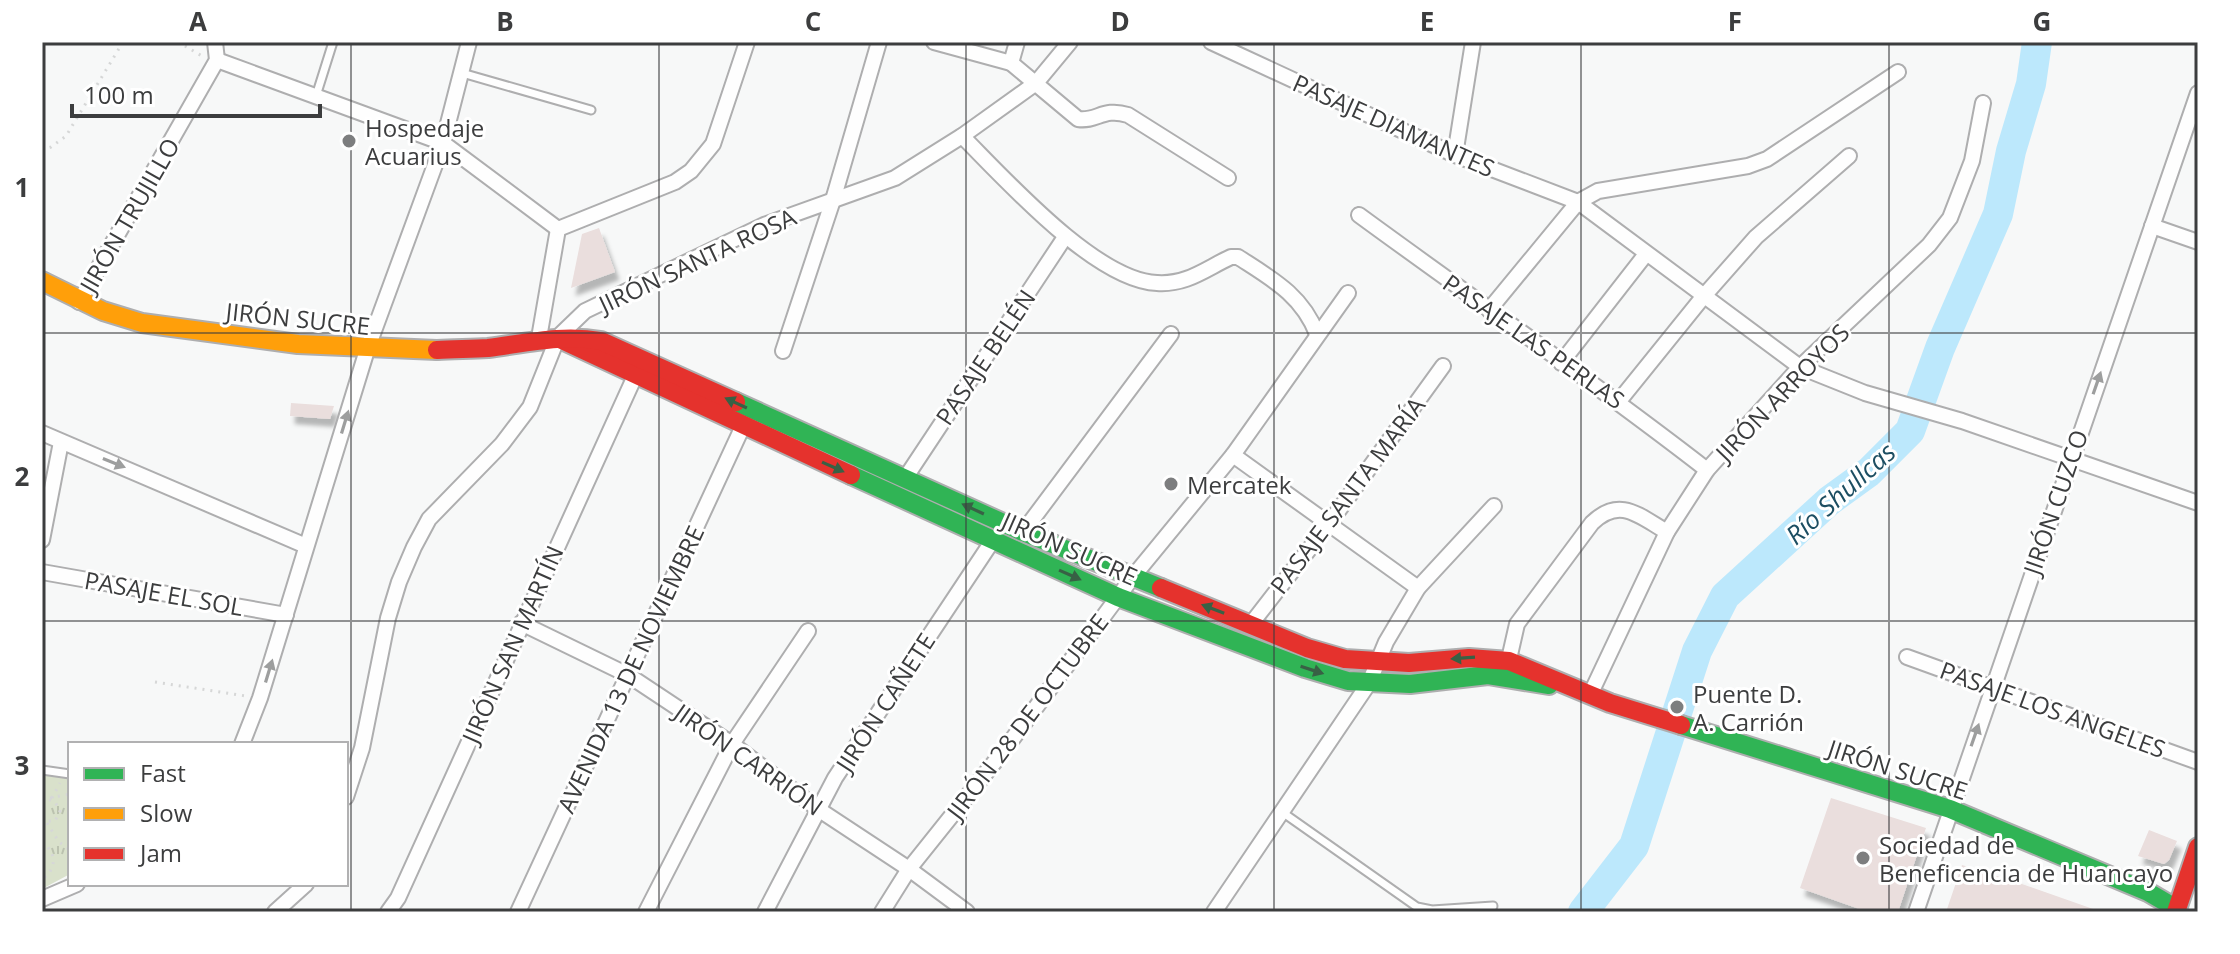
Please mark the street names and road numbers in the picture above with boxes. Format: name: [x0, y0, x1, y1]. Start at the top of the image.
street label: PASAJE DIAMANTES: [1288, 66, 1500, 184]
street label: JIRÓN TRUJILLO: [70, 132, 187, 300]
street label: JIRÓN SANTA ROSA: [591, 200, 802, 321]
street label: PASAJE LAS PERLAS: [1437, 266, 1631, 416]
street label: PASAJE BELÉN: [927, 283, 1043, 431]
street label: JIRÓN SUCRE: [222, 294, 372, 342]
street label: JIRÓN ARROYOS: [1706, 316, 1856, 470]
street label: PASAJE SANTA MARÍA: [1262, 389, 1432, 600]
street label: JIRÓN CUZCO: [2014, 425, 2095, 581]
street label: JIRÓN SUCRE: [995, 503, 1143, 593]
street label: AVENIDA 13 DE NOVIEMBRE: [549, 520, 711, 818]
street label: JIRÓN SAN MARTÍN: [453, 540, 570, 750]
street label: PASAJE EL SOL: [82, 563, 246, 623]
street label: JIRÓN 28 DE OCTUBRE: [937, 606, 1115, 827]
street label: JIRÓN CAÑETE: [827, 626, 942, 779]
street label: PASAJE LOS ANGELES: [1936, 653, 2170, 765]
street label: JIRÓN CARRIÓN: [667, 694, 830, 823]
street label: JIRÓN SUCRE: [1822, 730, 1972, 807]

